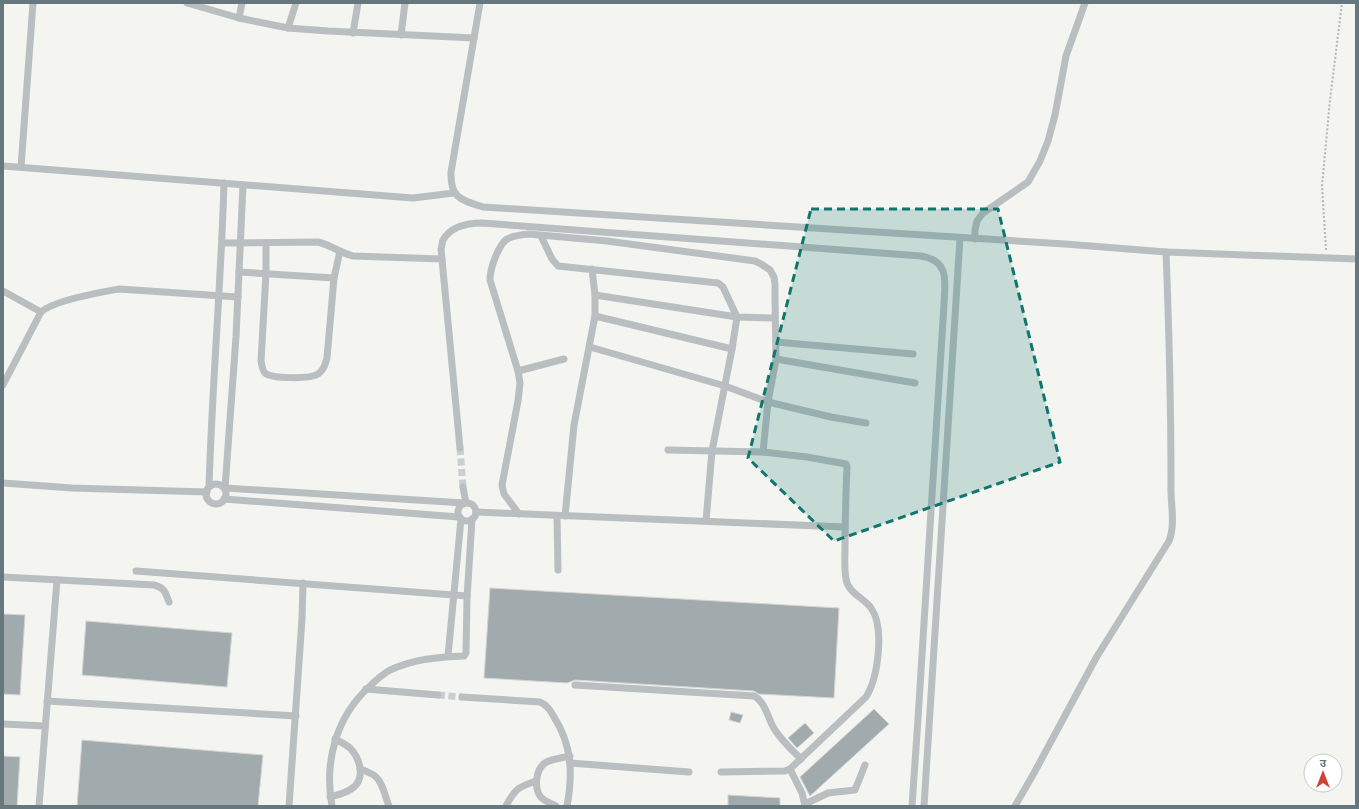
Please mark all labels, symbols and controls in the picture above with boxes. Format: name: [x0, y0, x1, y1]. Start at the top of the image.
north arrow: [1303, 753, 1343, 793]
text: उ: [1320, 756, 1327, 770]

